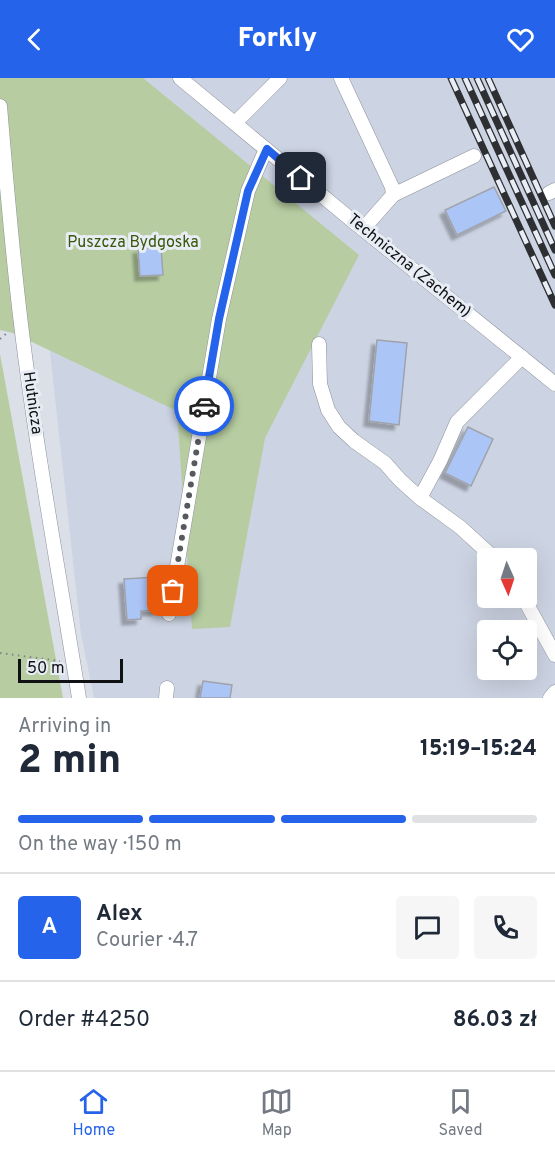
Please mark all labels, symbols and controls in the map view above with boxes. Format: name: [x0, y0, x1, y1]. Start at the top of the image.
text: Forkly: [238, 22, 317, 56]
icon: back: [18, 23, 51, 56]
icon: heart: [504, 23, 537, 56]
pin: [275, 152, 326, 203]
icon: home: [284, 161, 317, 194]
street label: Techniczna (Zachem): [343, 210, 475, 322]
park label: Puszcza Bydgoska: [67, 233, 199, 253]
street label: Hutnicza: [18, 370, 46, 436]
courier: [174, 376, 234, 436]
icon: car: [188, 390, 221, 423]
north arrow: [477, 548, 537, 608]
map controls: [477, 548, 537, 680]
pin: [147, 565, 198, 616]
icon: bag: [156, 574, 189, 607]
button: locate: [477, 620, 537, 680]
scale bar: [18, 656, 123, 684]
text: 50 m: [27, 659, 65, 679]
text: Arriving in: [18, 714, 111, 740]
text: 15:19–15:24: [420, 736, 537, 763]
text: 2 min: [18, 738, 121, 787]
text: On the way · 150 m: [18, 832, 182, 858]
button: chat: [396, 896, 459, 959]
button: phone: [474, 896, 537, 959]
text: Alex: [96, 901, 143, 928]
text: A: [42, 914, 57, 941]
text: Courier · 4.7: [96, 928, 198, 954]
text: Order #4250: [18, 1007, 150, 1034]
text: 86.03 zł: [453, 1007, 537, 1034]
tab: Home: [73, 1085, 115, 1141]
tab: Map: [260, 1085, 293, 1141]
tab: Saved: [438, 1085, 482, 1141]

